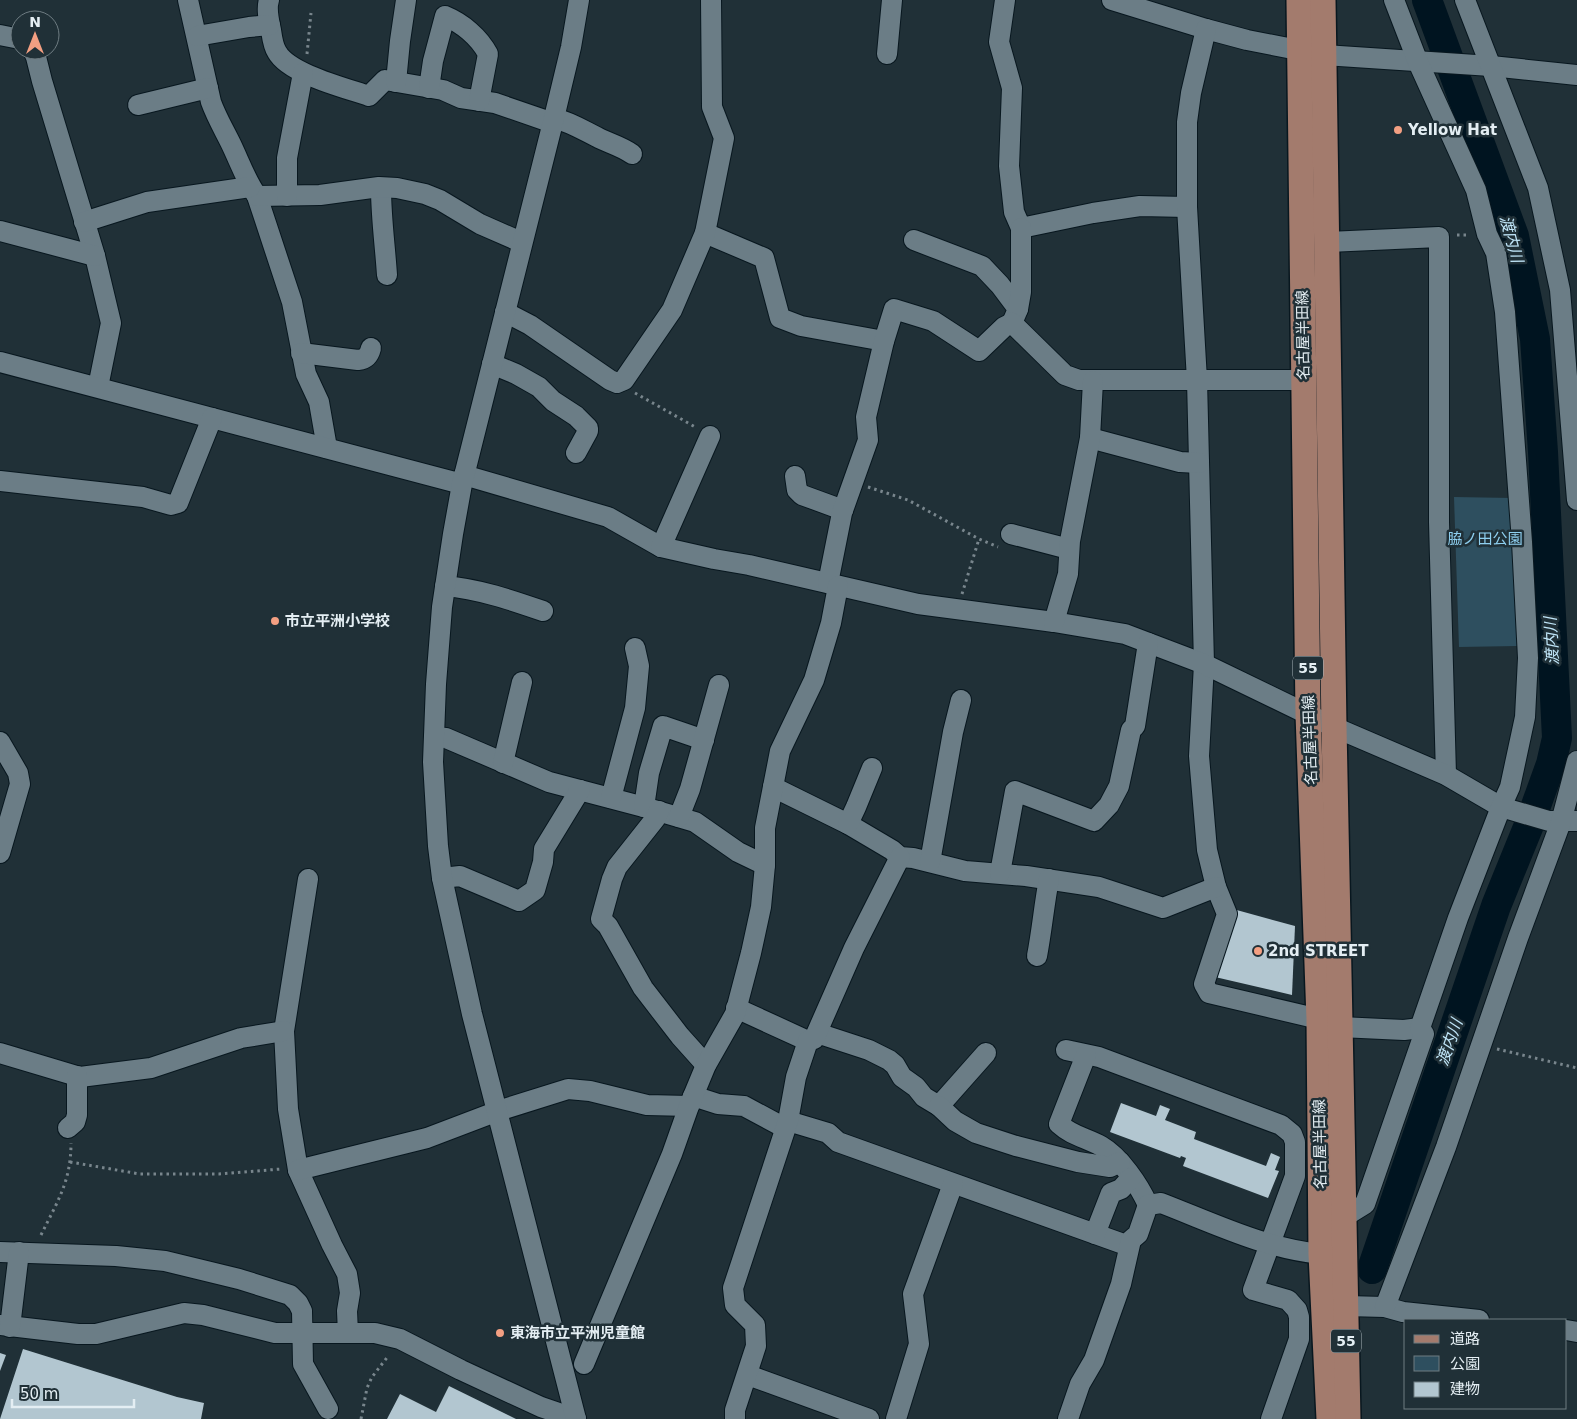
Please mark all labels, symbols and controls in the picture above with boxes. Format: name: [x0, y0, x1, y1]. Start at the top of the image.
north arrow: [10, 10, 60, 60]
text: N: [29, 14, 41, 30]
place label: Yellow Hat: [1407, 121, 1497, 139]
marker: Yellow Hat: [1392, 124, 1404, 136]
water label: 渡内川: [1496, 213, 1527, 267]
street label: 名古屋半田線: [1293, 290, 1313, 380]
park label: 脇ノ田公園: [1447, 530, 1523, 548]
place label: 市立平洲小学校: [285, 612, 390, 630]
marker: 市立平洲小学校: [269, 615, 281, 627]
water label: 渡内川: [1541, 615, 1562, 665]
road number: 55: [1293, 656, 1323, 680]
street label: 名古屋半田線: [1299, 695, 1321, 785]
place label: 2nd STREET: [1268, 942, 1369, 960]
marker: 2nd STREET: [1252, 945, 1264, 957]
water label: 渡内川: [1433, 1014, 1467, 1068]
street label: 名古屋半田線: [1310, 1099, 1330, 1189]
legend: [1404, 1319, 1567, 1409]
place label: 東海市立平洲児童館: [510, 1324, 645, 1342]
marker: 東海市立平洲児童館: [494, 1327, 506, 1339]
road number: 55: [1331, 1330, 1361, 1352]
text: 道路: [1450, 1330, 1480, 1348]
text: 公園: [1450, 1355, 1480, 1373]
scale bar: [12, 1376, 135, 1408]
text: 建物: [1450, 1380, 1480, 1398]
text: 50 m: [20, 1385, 58, 1403]

